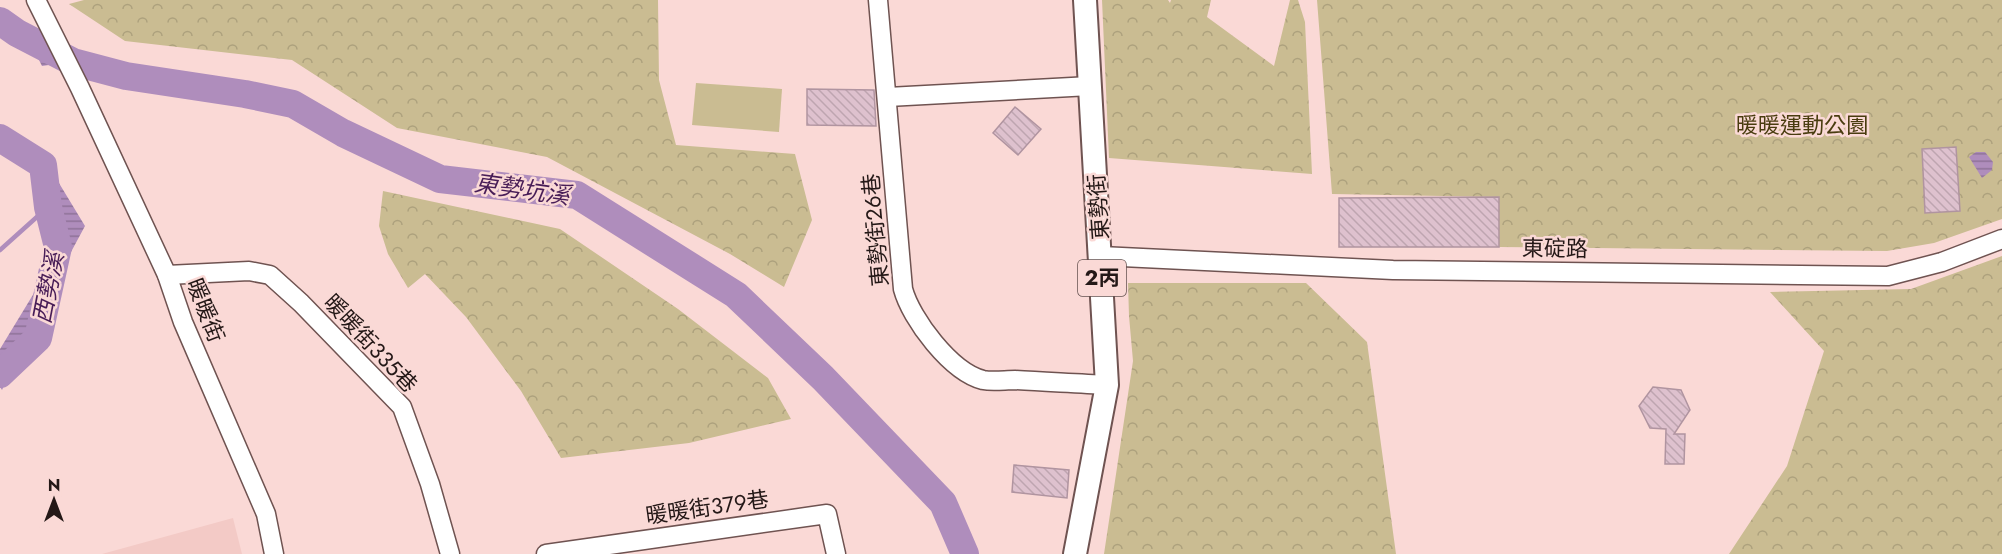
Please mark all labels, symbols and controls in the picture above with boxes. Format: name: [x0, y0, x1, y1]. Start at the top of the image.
park label: 暖暖運動公園: [1736, 109, 1868, 141]
water label: 東勢坑溪: [472, 165, 575, 213]
street label: 東勢街26巷: [854, 172, 896, 288]
street label: 東勢街: [1080, 173, 1116, 241]
street label: 東碇路: [1522, 231, 1588, 265]
water label: 西勢溪: [24, 246, 73, 327]
road number: 2丙: [1078, 260, 1126, 296]
street label: 暖暖街: [179, 273, 233, 347]
street label: 暖暖街335巷: [317, 287, 425, 399]
north arrow: [24, 470, 84, 530]
text: N: [48, 474, 60, 497]
street label: 暖暖街379巷: [643, 483, 771, 531]

